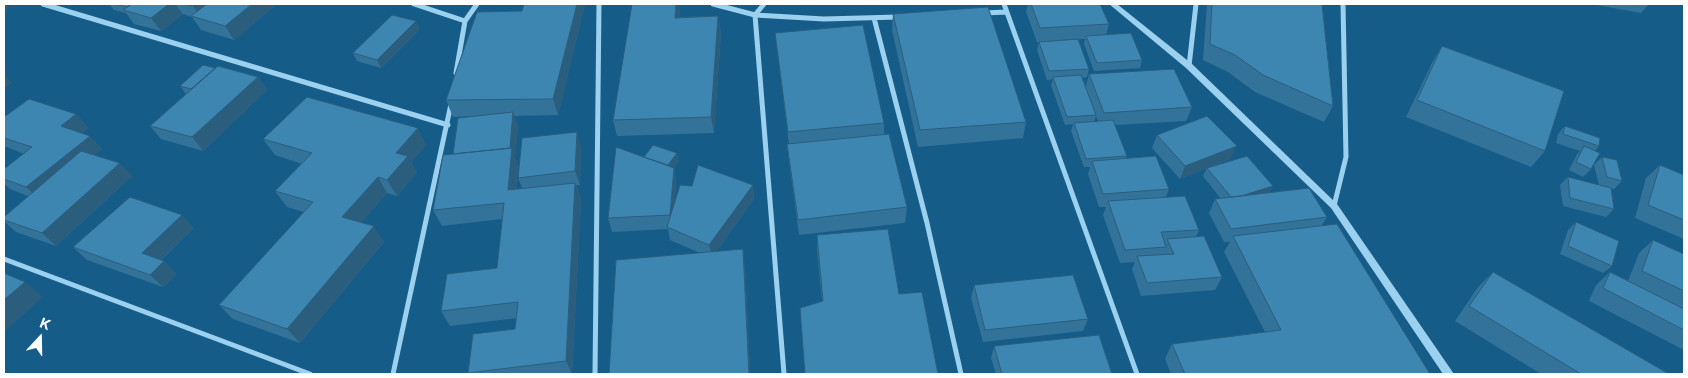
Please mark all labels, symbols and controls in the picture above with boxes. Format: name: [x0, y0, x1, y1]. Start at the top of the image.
north arrow: [15, 313, 65, 363]
text: K: [38, 314, 53, 333]

